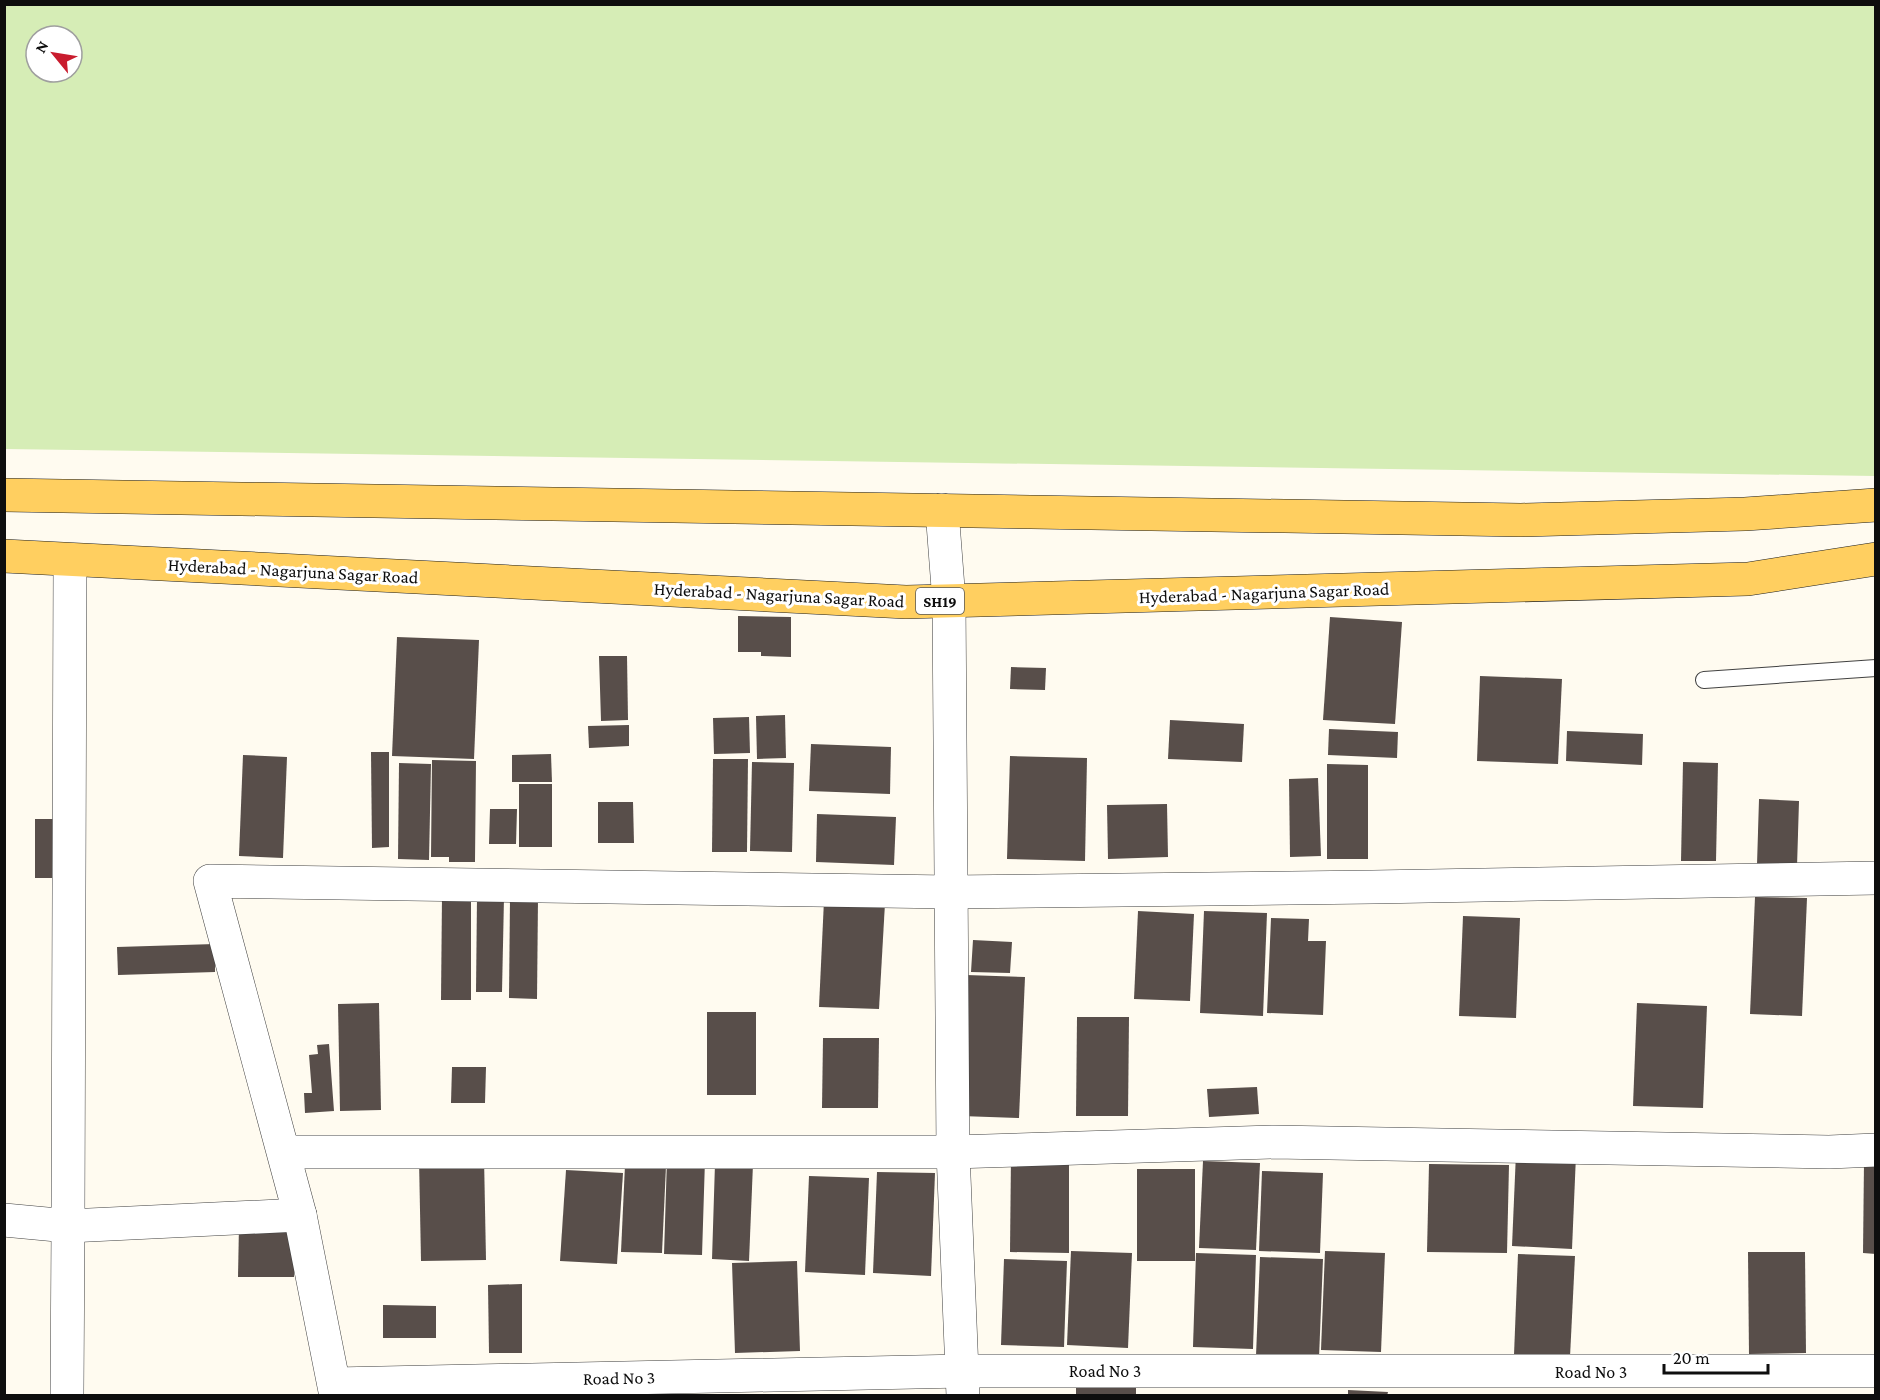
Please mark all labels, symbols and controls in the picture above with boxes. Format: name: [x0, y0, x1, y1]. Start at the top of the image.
north arrow: [24, 24, 84, 84]
text: N: [31, 38, 52, 56]
street label: Hyderabad - Nagarjuna Sagar Road: [167, 554, 419, 589]
street label: Hyderabad - Nagarjuna Sagar Road: [653, 578, 905, 613]
street label: Hyderabad - Nagarjuna Sagar Road: [1138, 579, 1390, 608]
road number: SH19: [916, 588, 964, 614]
scale bar: [1664, 1337, 1768, 1375]
text: 20 m: [1673, 1348, 1710, 1368]
street label: Road No 3: [1069, 1361, 1141, 1381]
street label: Road No 3: [1555, 1362, 1627, 1382]
street label: Road No 3: [583, 1367, 655, 1389]

